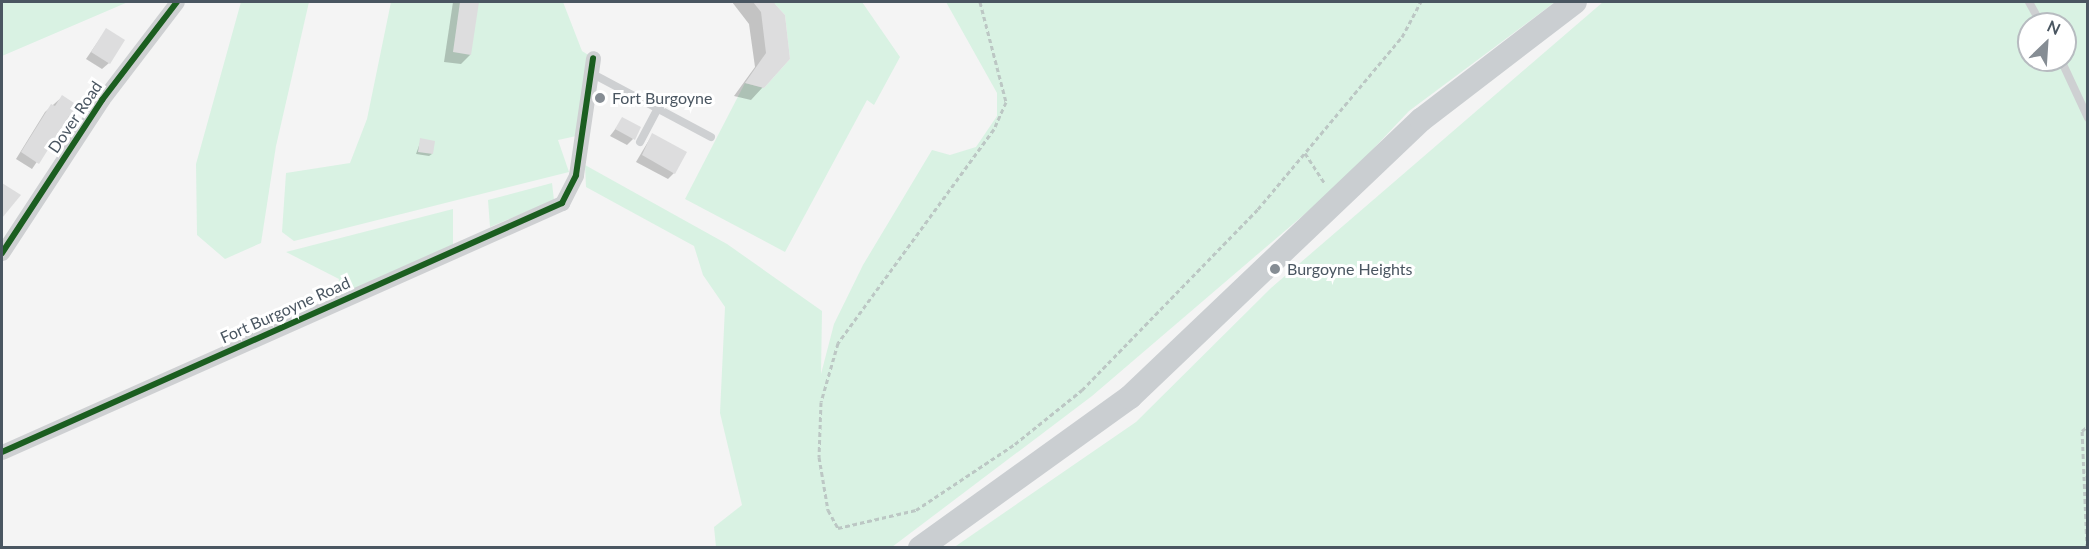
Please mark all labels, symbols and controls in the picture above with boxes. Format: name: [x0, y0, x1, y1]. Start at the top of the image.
north arrow: [2017, 12, 2077, 72]
text: N: [2044, 16, 2064, 38]
street label: Dover Road: [44, 77, 106, 157]
place label: Fort Burgoyne: [612, 88, 712, 108]
marker: Fort Burgoyne: [593, 91, 607, 105]
place label: Burgoyne Heights: [1287, 259, 1413, 279]
marker: Burgoyne Heights: [1268, 262, 1282, 276]
street label: Fort Burgoyne Road: [217, 273, 353, 347]

